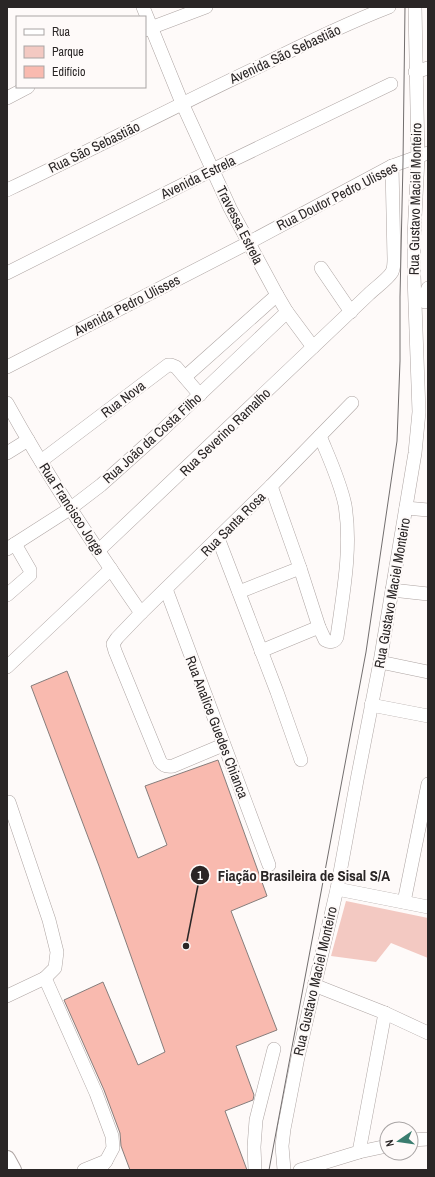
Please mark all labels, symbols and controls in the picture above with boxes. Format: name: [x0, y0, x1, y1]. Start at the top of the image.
legend: [16, 16, 146, 88]
street label: Avenida São Sebastião: [226, 20, 343, 88]
text: Rua: [52, 24, 71, 40]
text: Parque: [52, 44, 84, 60]
text: Edifício: [52, 64, 85, 80]
street label: Rua São Sebastião: [45, 117, 143, 177]
street label: Rua Gustavo Maciel Monteiro: [405, 123, 425, 275]
street label: Avenida Estrela: [157, 151, 239, 203]
street label: Rua Doutor Pedro Ulisses: [274, 158, 401, 234]
street label: Travessa Estrela: [213, 183, 268, 268]
street label: Avenida Pedro Ulisses: [70, 270, 183, 340]
street label: Rua Nova: [97, 376, 149, 422]
street label: Rua Severino Ramalho: [176, 384, 274, 480]
street label: Rua João da Costa Filho: [99, 389, 205, 487]
street label: Rua Francisco Jorge: [35, 459, 109, 559]
street label: Rua Santa Rosa: [197, 487, 270, 560]
street label: Rua Gustavo Maciel Monteiro: [370, 516, 414, 670]
street label: Rua Analice Guedes Chianca: [181, 653, 253, 801]
callout: Fiação Brasileira de Sisal S/A: [190, 862, 398, 889]
text: Fiação Brasileira de Sisal S/A: [218, 865, 390, 886]
text: 1: [197, 868, 203, 884]
street label: Rua Gustavo Maciel Monteiro: [289, 905, 341, 1057]
north arrow: [379, 1121, 419, 1161]
text: N: [382, 1139, 397, 1148]

